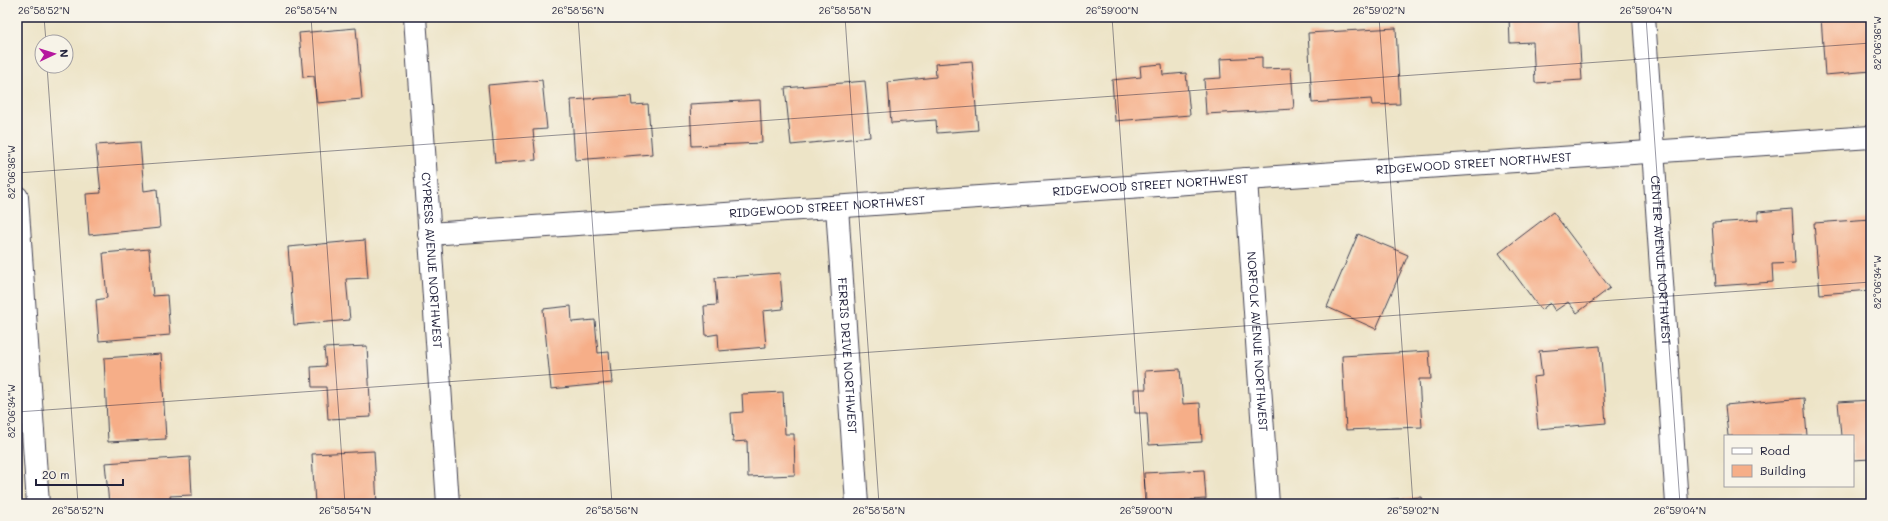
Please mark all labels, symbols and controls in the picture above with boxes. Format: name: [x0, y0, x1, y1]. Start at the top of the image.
text: 26°58'52"N: [18, 3, 70, 17]
text: 26°58'54"N: [285, 3, 337, 17]
text: 26°58'56"N: [552, 3, 604, 17]
text: 26°58'58"N: [819, 3, 871, 17]
text: 26°59'00"N: [1086, 3, 1138, 17]
text: 26°59'02"N: [1353, 3, 1405, 17]
text: 26°59'04"N: [1620, 3, 1672, 17]
text: 82°06'36"W: [1870, 16, 1884, 70]
north arrow: [34, 34, 74, 74]
text: N: [57, 49, 72, 58]
text: 82°06'36"W: [4, 145, 18, 199]
street label: RIDGEWOOD STREET NORTHWEST: [1375, 148, 1572, 177]
street label: RIDGEWOOD STREET NORTHWEST: [1052, 170, 1249, 199]
street label: CYPRESS AVENUE NORTHWEST: [419, 172, 446, 349]
street label: CENTER AVENUE NORTHWEST: [1648, 175, 1675, 346]
street label: RIDGEWOOD STREET NORTHWEST: [729, 192, 926, 221]
street label: NORFOLK AVENUE NORTHWEST: [1244, 251, 1272, 433]
text: 82°06'34"W: [1870, 255, 1884, 309]
street label: FERRIS DRIVE NORTHWEST: [835, 277, 861, 435]
text: 82°06'34"W: [4, 384, 18, 438]
legend: [1724, 435, 1854, 487]
text: Road: [1760, 442, 1790, 458]
scale bar: [36, 461, 123, 487]
text: Building: [1760, 462, 1806, 478]
text: 20 m: [42, 466, 70, 482]
text: 26°58'52"N: [52, 503, 104, 517]
text: 26°58'54"N: [319, 503, 371, 517]
text: 26°58'56"N: [586, 503, 638, 517]
text: 26°58'58"N: [853, 503, 905, 517]
text: 26°59'00"N: [1120, 503, 1172, 517]
text: 26°59'02"N: [1387, 503, 1439, 517]
text: 26°59'04"N: [1654, 503, 1706, 517]

